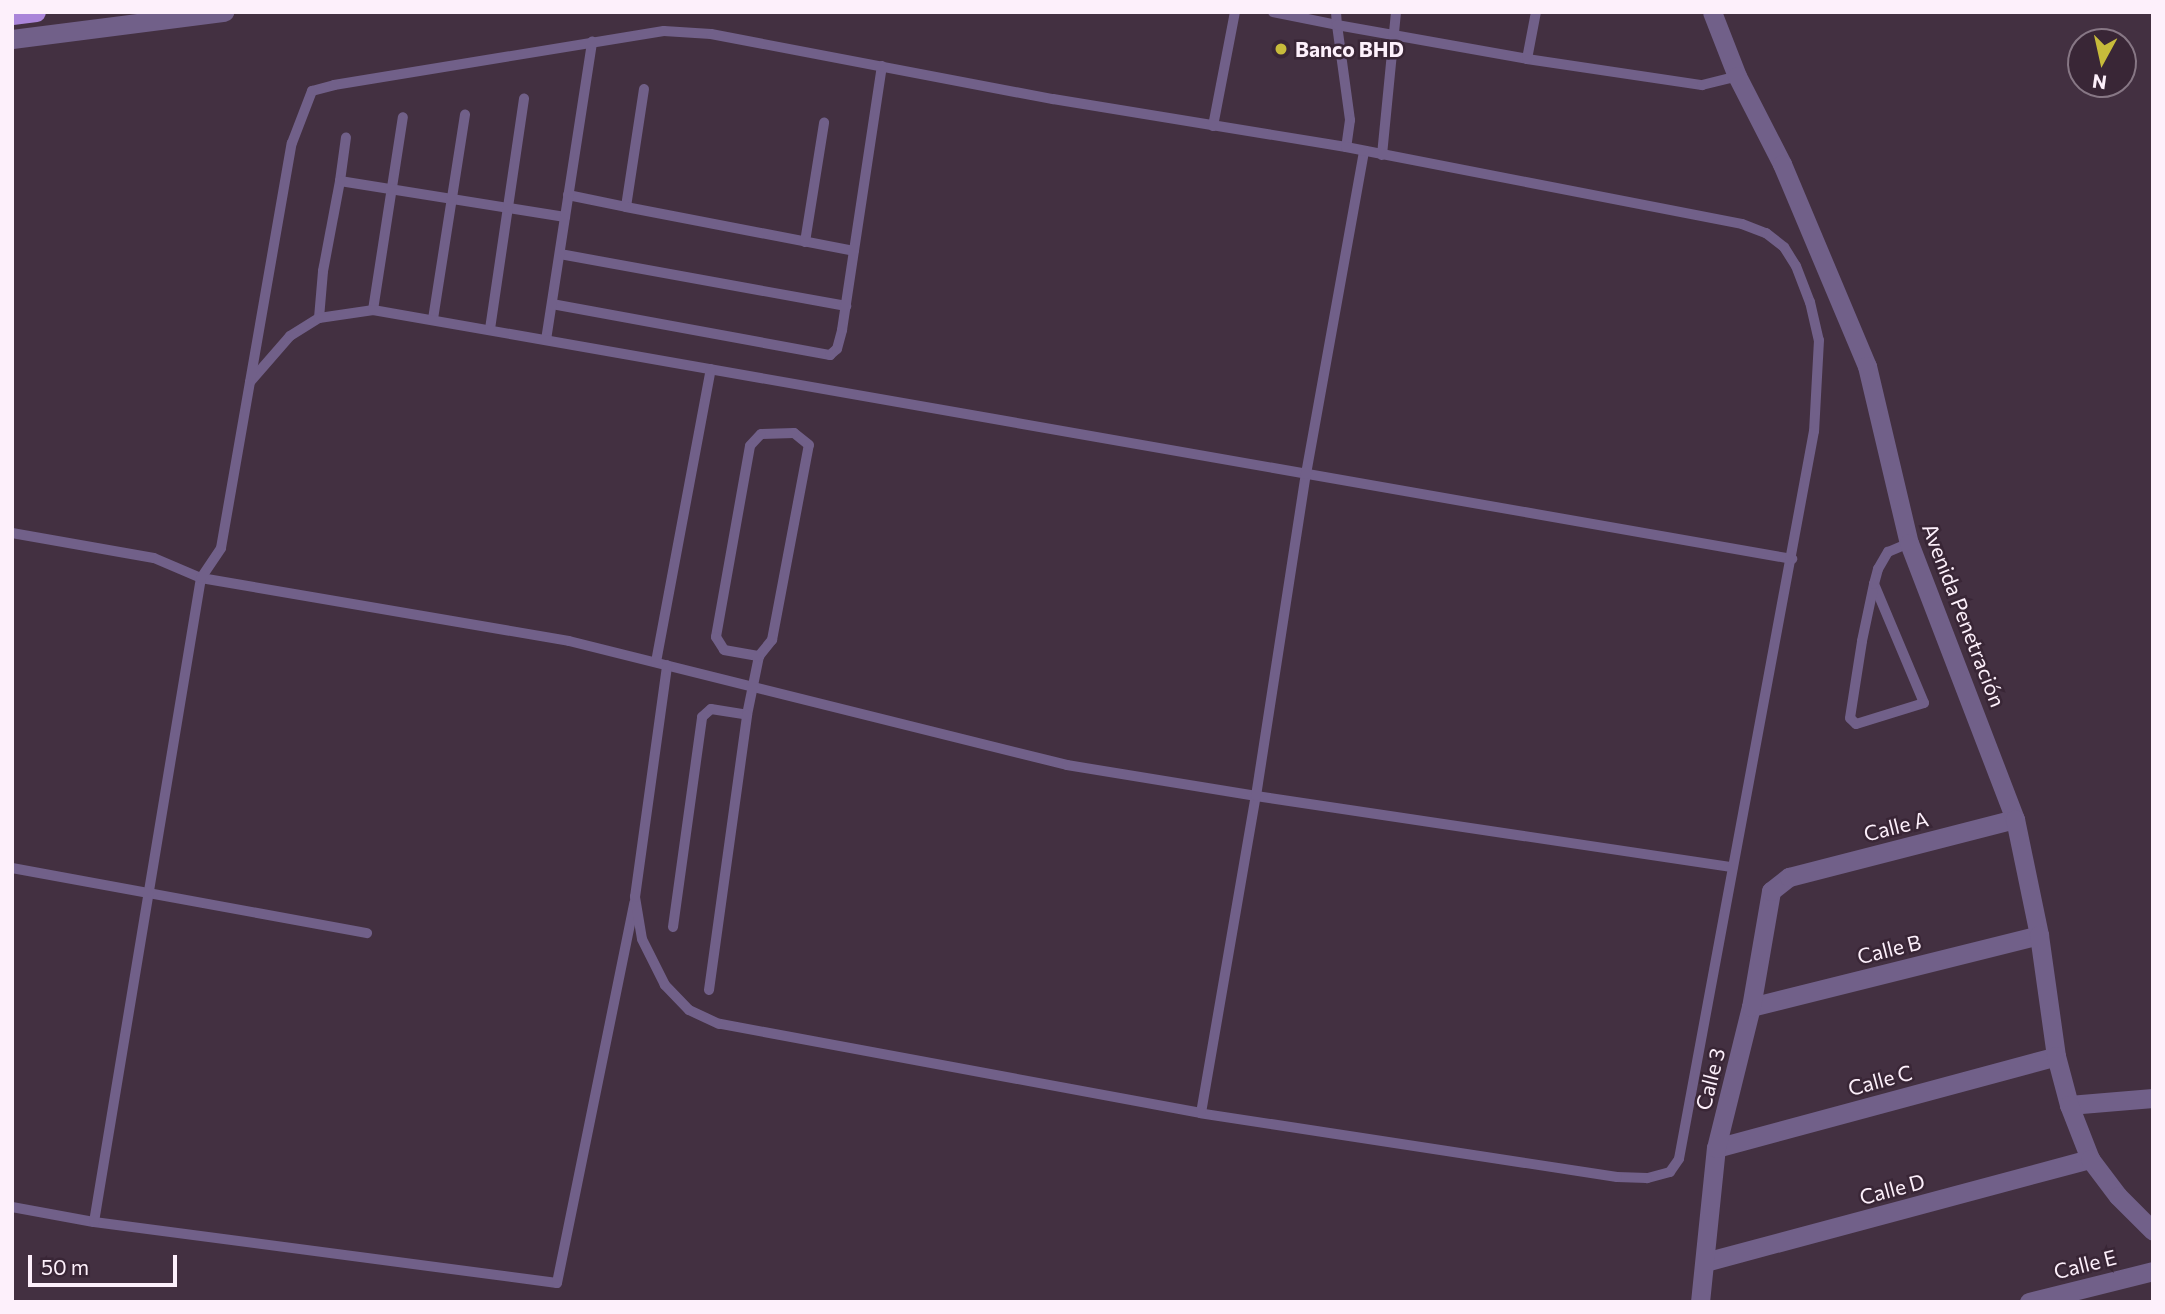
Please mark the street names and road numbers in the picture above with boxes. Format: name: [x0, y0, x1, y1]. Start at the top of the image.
street label: Avenida Penetración: [1917, 520, 2011, 710]
street label: Calle A: [1861, 806, 1931, 846]
street label: Calle B: [1855, 929, 1923, 969]
street label: Calle 3: [1690, 1045, 1730, 1113]
street label: Calle C: [1845, 1059, 1915, 1101]
street label: Calle D: [1857, 1168, 1927, 1210]
street label: Calle E: [2051, 1244, 2119, 1284]

